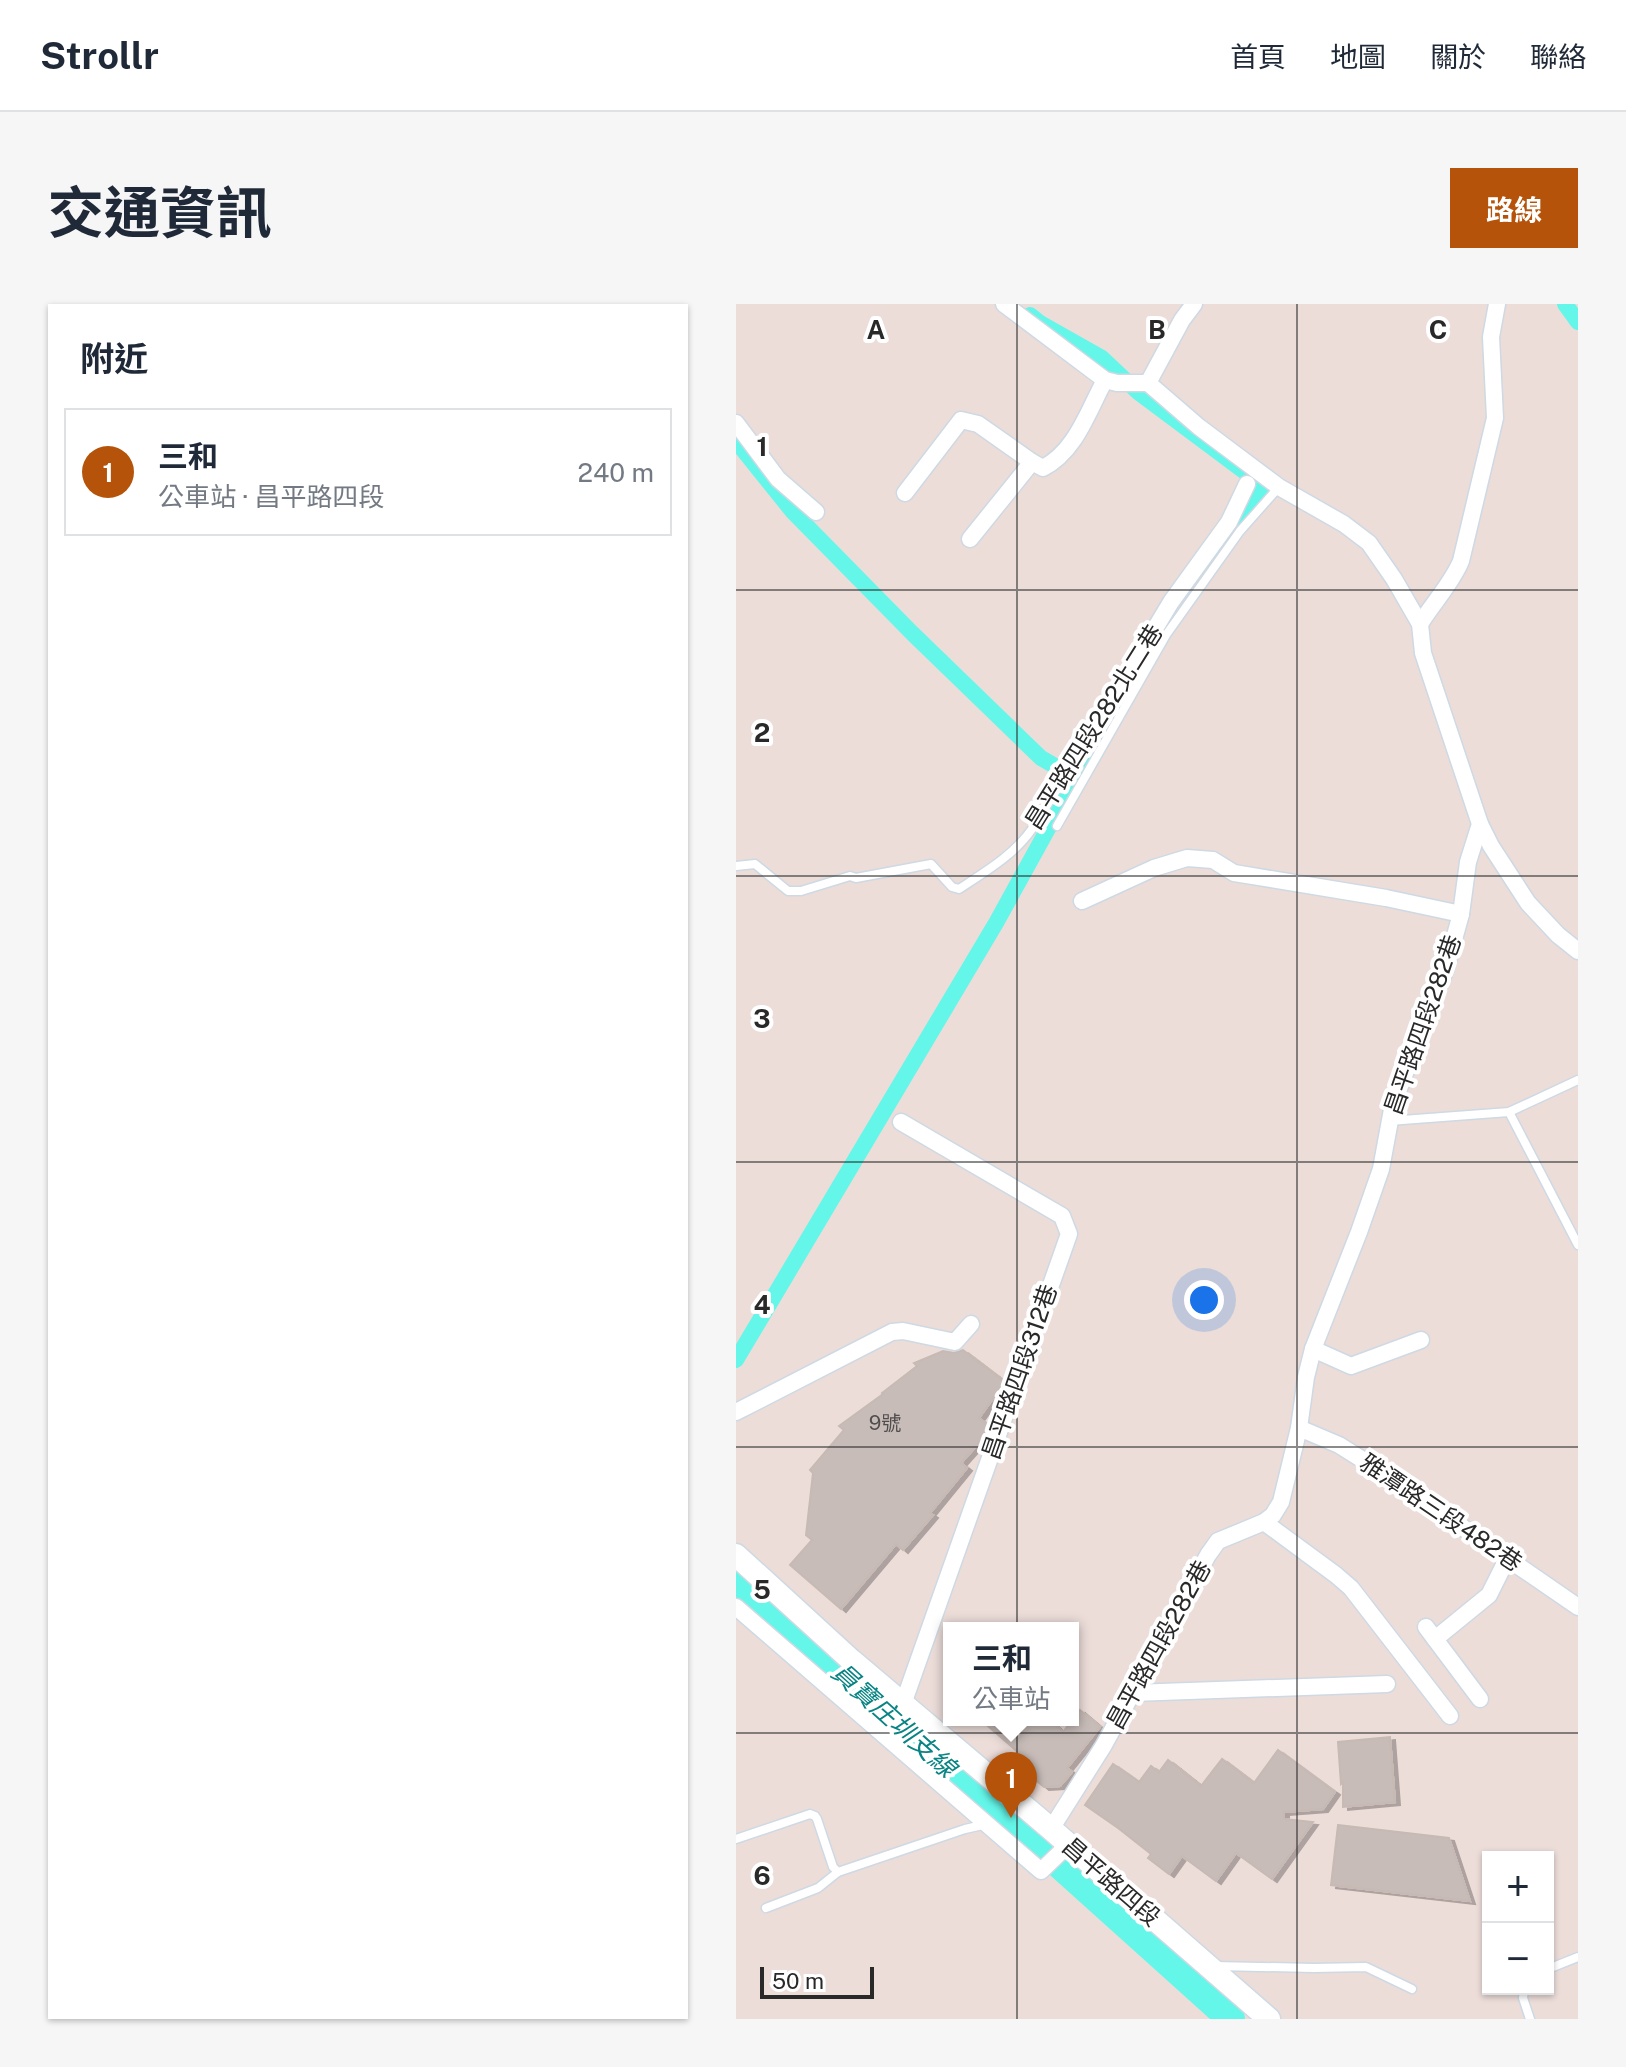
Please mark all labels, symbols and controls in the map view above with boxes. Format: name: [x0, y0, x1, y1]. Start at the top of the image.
text: Strollr: [40, 33, 159, 78]
text: 首頁: [1230, 40, 1286, 73]
text: 地圖: [1330, 40, 1386, 73]
text: 關於: [1430, 40, 1486, 73]
text: 聯絡: [1530, 40, 1586, 73]
button: 路線: [1450, 168, 1578, 248]
text: 交通資訊: [48, 180, 272, 246]
text: A: [867, 314, 886, 345]
text: B: [1148, 314, 1166, 345]
text: C: [1429, 314, 1447, 345]
text: 附近: [80, 339, 148, 379]
text: 1: [756, 431, 768, 462]
text: 三和: [158, 438, 218, 474]
text: 1: [102, 457, 114, 488]
text: 240 m: [577, 457, 654, 488]
text: 公車站 · 昌平路四段: [158, 481, 384, 512]
street label: 昌平路四段282北二巷: [1019, 619, 1168, 834]
text: 2: [754, 717, 770, 748]
street label: 昌平路四段282巷: [1378, 931, 1466, 1118]
text: 3: [753, 1003, 771, 1034]
your location: [1184, 1280, 1224, 1320]
street label: 昌平路四段312巷: [976, 1281, 1062, 1463]
text: 4: [753, 1289, 771, 1320]
house number: 9號: [869, 1411, 901, 1435]
street label: 雅潭路三段482巷: [1355, 1448, 1528, 1577]
street label: 昌平路四段282巷: [1100, 1555, 1216, 1734]
text: 5: [753, 1574, 771, 1605]
popup: [943, 1622, 1079, 1726]
text: 三和: [972, 1640, 1032, 1676]
water label: 員寶庄圳支線: [826, 1656, 965, 1785]
text: 公車站: [972, 1683, 1050, 1714]
pin: 1: [985, 1752, 1037, 1818]
street label: 昌平路四段: [1057, 1831, 1166, 1931]
map controls: [1482, 1851, 1554, 1995]
button: +: [1482, 1851, 1554, 1923]
text: 6: [753, 1860, 771, 1891]
button: −: [1482, 1923, 1554, 1995]
scale bar: [760, 1963, 874, 1999]
text: 50 m: [772, 1968, 824, 1994]

